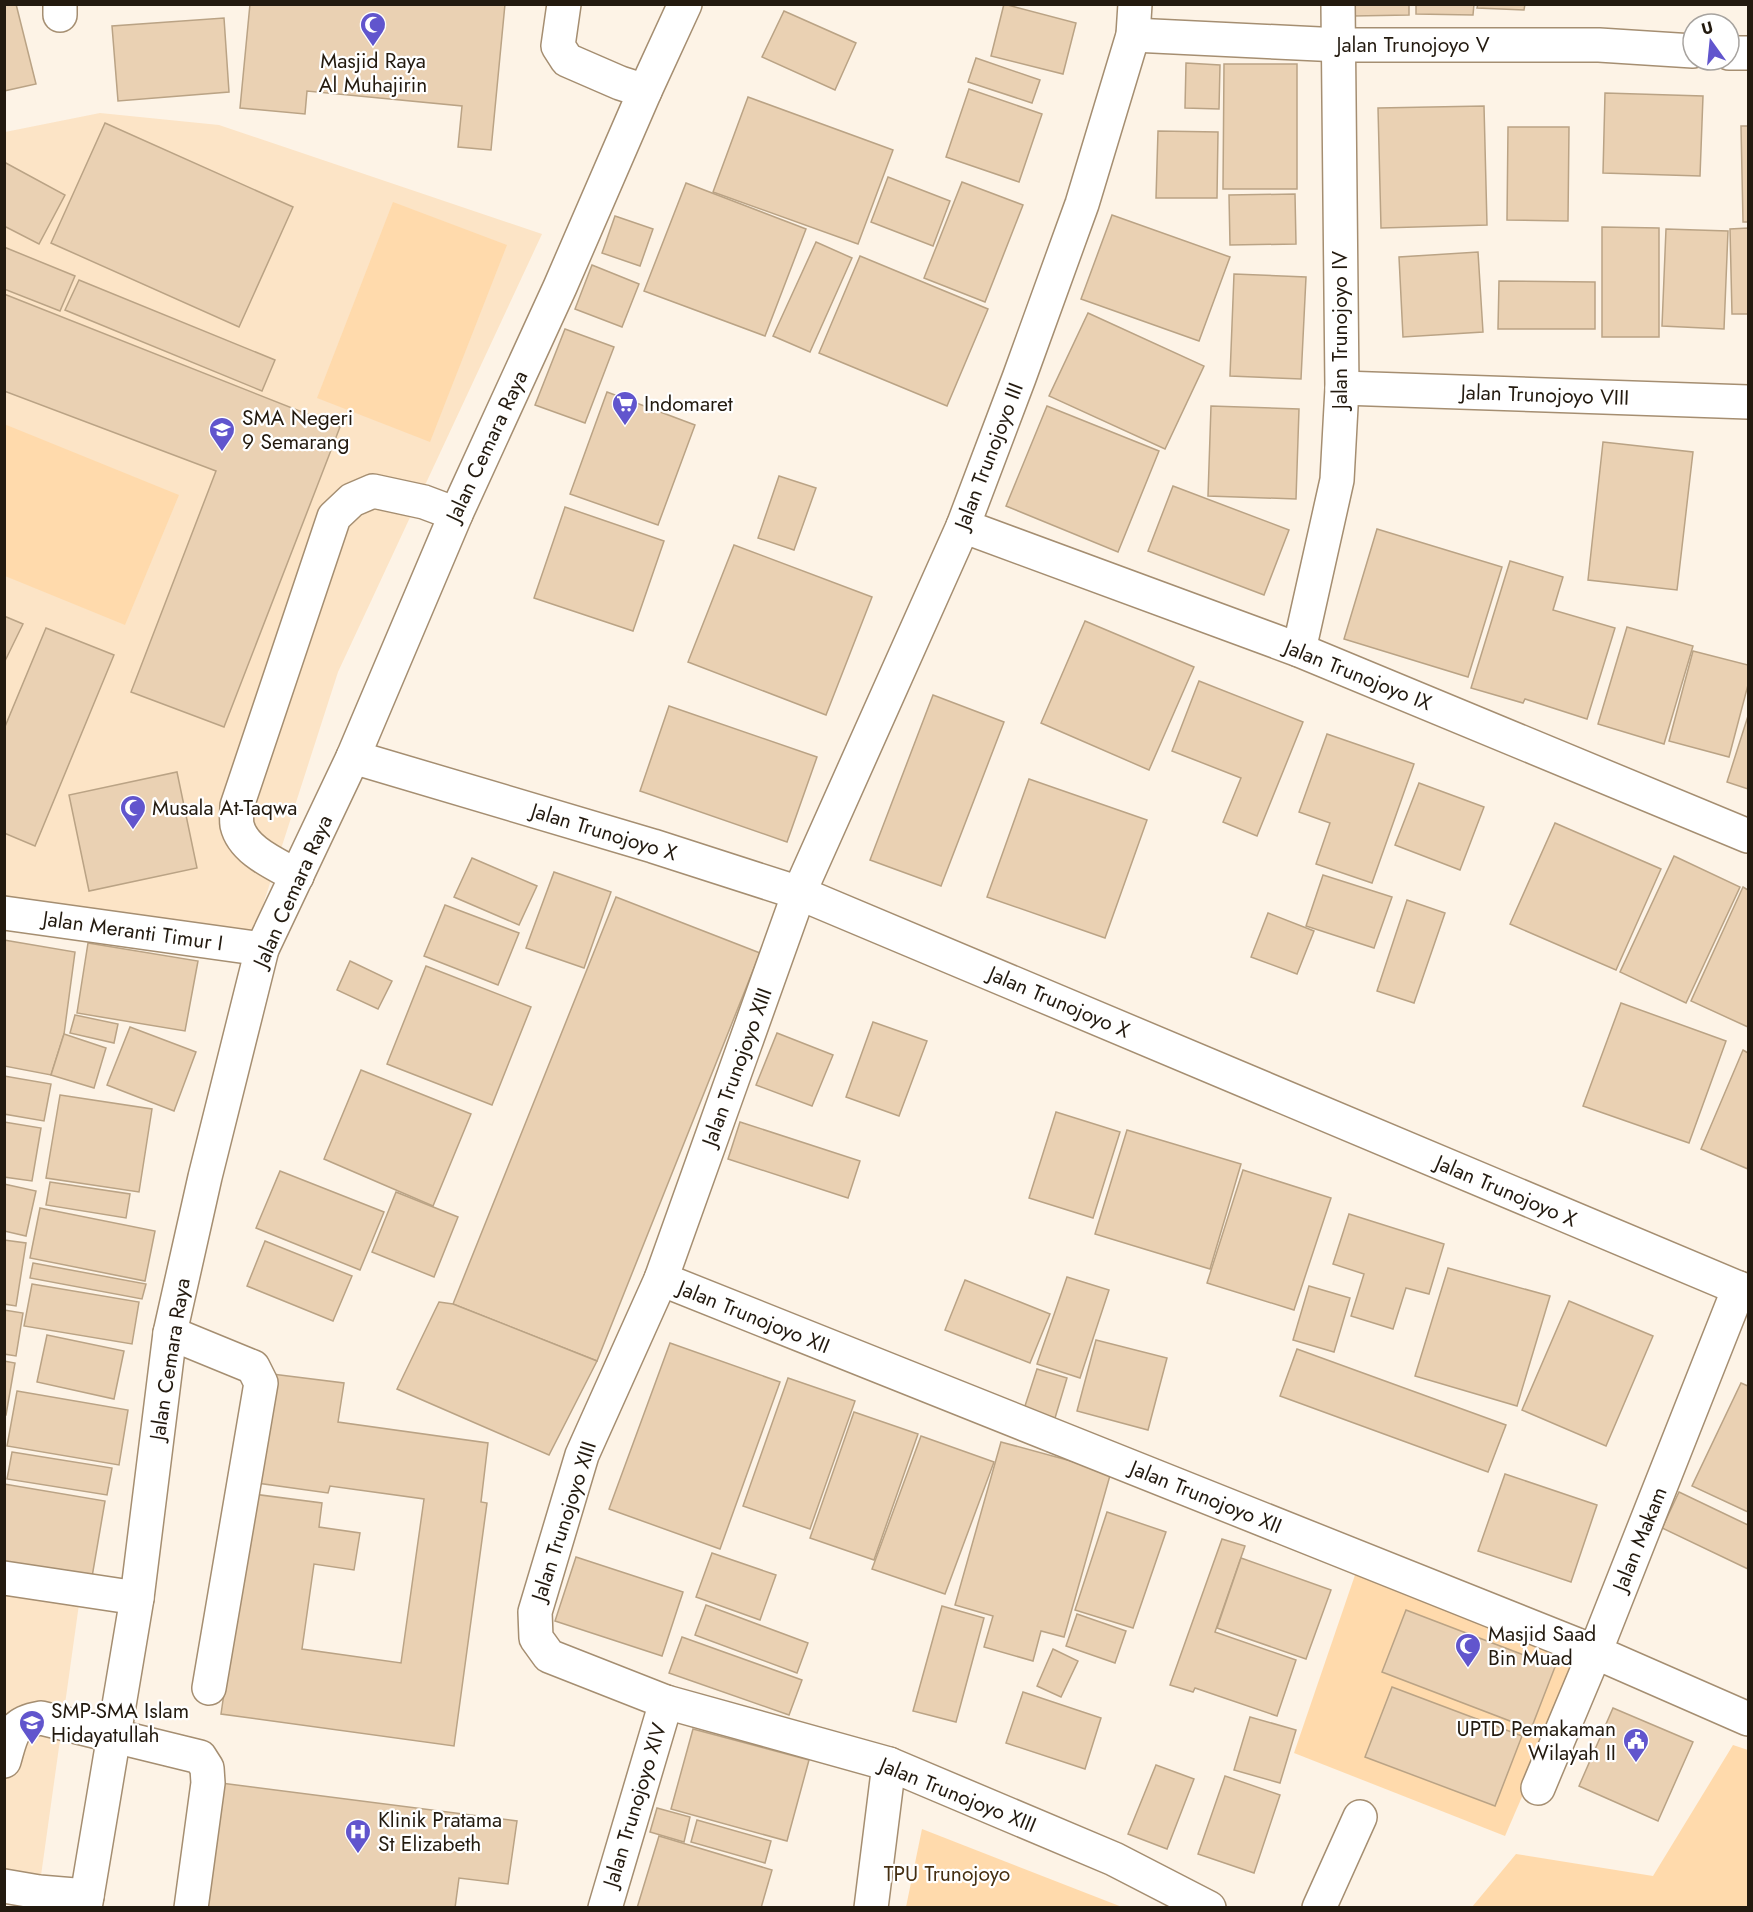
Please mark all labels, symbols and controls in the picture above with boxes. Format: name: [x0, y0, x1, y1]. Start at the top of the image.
mosque icon: Masjid Raya Al Muhajirin: [358, 10, 388, 48]
north arrow: [1681, 12, 1741, 72]
text: U: [1699, 15, 1716, 41]
street label: Jalan Trunojoyo V: [1333, 30, 1490, 60]
place label: Masjid Raya Al Muhajirin: [319, 46, 427, 100]
street label: Jalan Trunojoyo IV: [1325, 251, 1355, 412]
street label: Jalan Cemara Raya: [438, 365, 535, 529]
street label: Jalan Trunojoyo VIII: [1457, 377, 1630, 413]
street label: Jalan Trunojoyo III: [946, 378, 1031, 536]
supermarket icon: Indomaret: [610, 389, 640, 427]
place label: Indomaret: [644, 389, 733, 419]
place label: SMA Negeri 9 Semarang: [242, 403, 353, 457]
school or university icon: SMA Negeri 9 Semarang: [207, 415, 237, 453]
street label: Jalan Trunojoyo IX: [1277, 631, 1436, 718]
mosque icon: Musala At-Taqwa: [118, 793, 148, 831]
place label: Musala At-Taqwa: [152, 793, 297, 823]
street label: Jalan Trunojoyo X: [525, 795, 681, 869]
street label: Jalan Cemara Raya: [245, 810, 340, 975]
street label: Jalan Meranti Timur I: [38, 903, 225, 958]
street label: Jalan Trunojoyo X: [981, 958, 1135, 1045]
street label: Jalan Trunojoyo XIII: [693, 984, 780, 1153]
street label: Jalan Trunojoyo X: [1428, 1147, 1582, 1234]
street label: Jalan Trunojoyo XII: [671, 1272, 834, 1361]
street label: Jalan Cemara Raya: [142, 1276, 198, 1445]
street label: Jalan Trunojoyo XIII: [523, 1437, 604, 1608]
street label: Jalan Trunojoyo XII: [1123, 1452, 1286, 1541]
street label: Jalan Makam: [1604, 1482, 1675, 1599]
place label: Masjid Saad Bin Muad: [1488, 1619, 1596, 1673]
mosque icon: Masjid Saad Bin Muad: [1453, 1631, 1483, 1669]
place label: SMP-SMA Islam Hidayatullah: [51, 1696, 189, 1750]
school or university icon: SMP-SMA Islam Hidayatullah: [17, 1708, 47, 1746]
place label: UPTD Pemakaman Wilayah II: [1457, 1714, 1616, 1768]
street label: Jalan Trunojoyo XIV: [595, 1719, 674, 1894]
public building icon: UPTD Pemakaman Wilayah II: [1621, 1726, 1651, 1764]
street label: Jalan Trunojoyo XIII: [872, 1749, 1041, 1840]
place label: Klinik Pratama St Elizabeth: [378, 1805, 502, 1859]
hospital icon: Klinik Pratama St Elizabeth: [343, 1817, 373, 1855]
park label: TPU Trunojoyo: [884, 1859, 1010, 1889]

